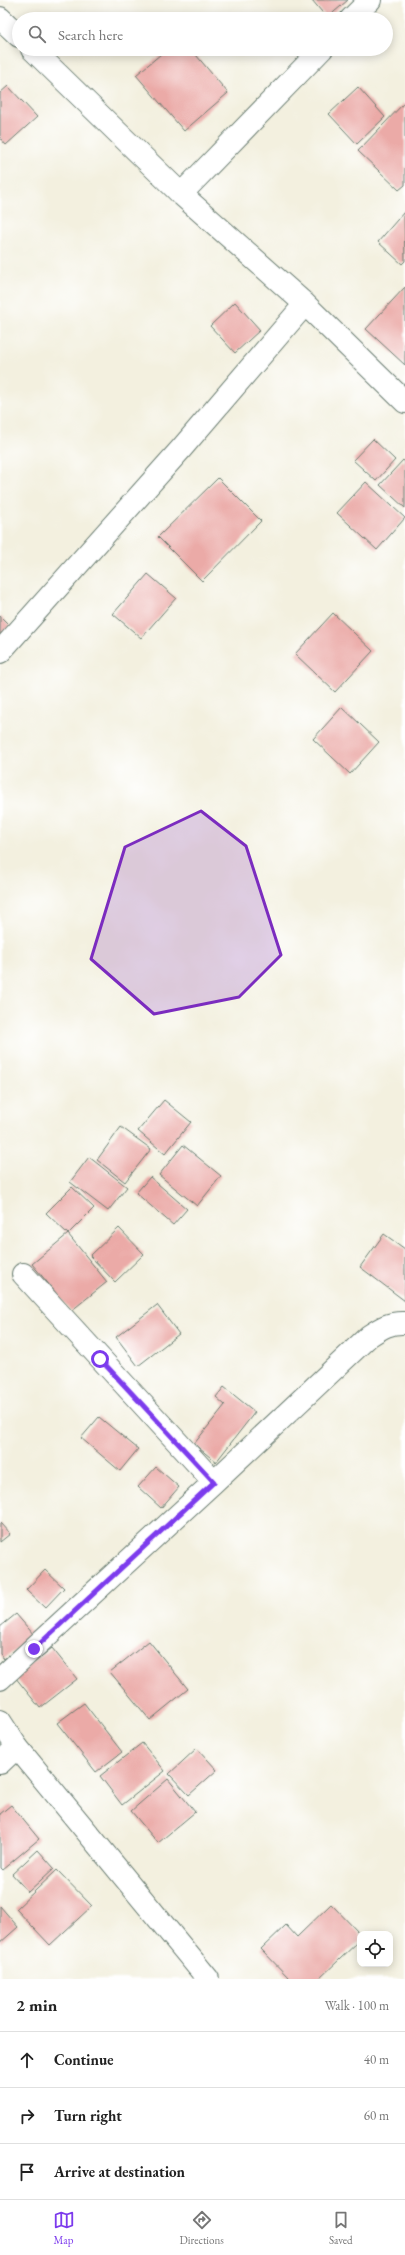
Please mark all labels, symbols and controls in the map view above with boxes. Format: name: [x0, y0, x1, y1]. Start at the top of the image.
search box: [12, 12, 393, 56]
icon: search: [26, 23, 48, 45]
text: Search here: [58, 25, 123, 44]
route start: [91, 1350, 109, 1368]
route end: [25, 1640, 43, 1658]
map controls: [357, 1931, 393, 1967]
button: locate: [357, 1931, 393, 1967]
text: 2 min: [16, 1994, 57, 2016]
text: Walk · 100 m: [325, 1997, 389, 2014]
icon: ahead: [16, 2049, 38, 2071]
text: Continue: [54, 2050, 114, 2069]
text: 40 m: [364, 2051, 389, 2068]
icon: right: [16, 2105, 38, 2127]
text: Turn right: [54, 2106, 122, 2125]
text: 60 m: [364, 2107, 389, 2124]
icon: arrive: [16, 2161, 38, 2183]
text: Arrive at destination: [54, 2162, 185, 2181]
tab: Map: [53, 2209, 75, 2247]
tab: Directions: [180, 2209, 224, 2247]
tab: Saved: [329, 2209, 352, 2247]

